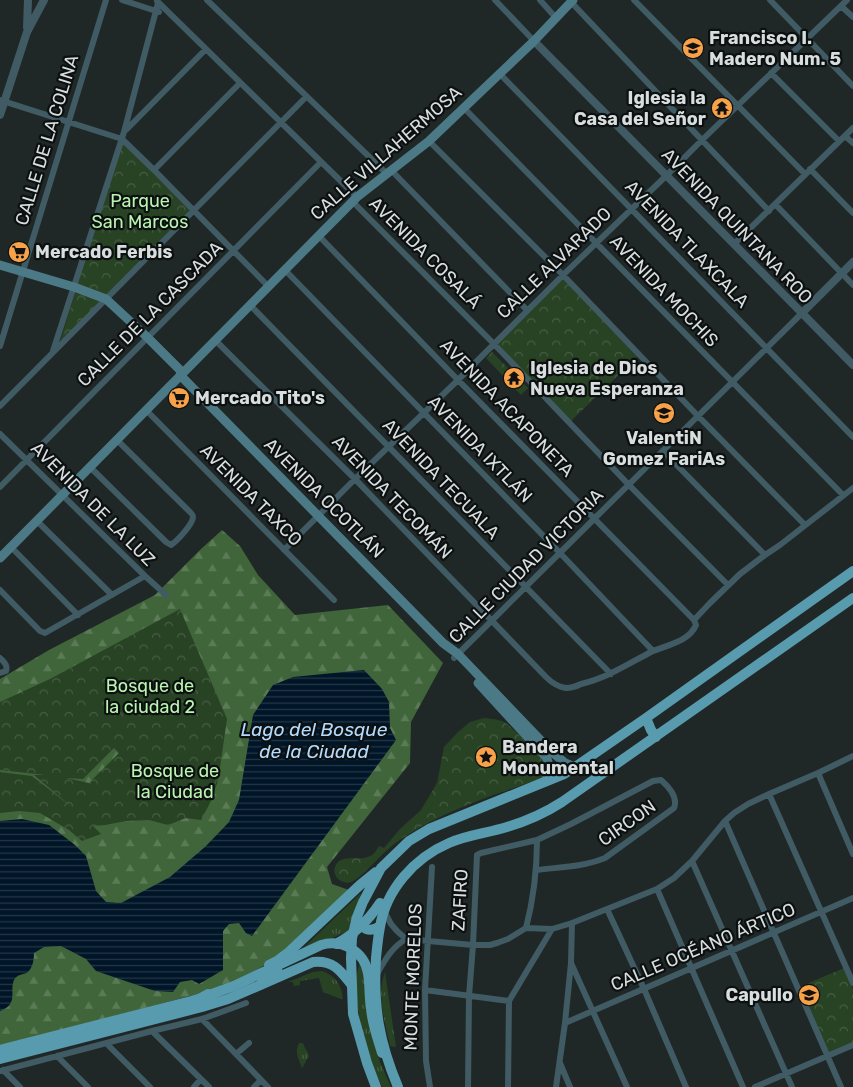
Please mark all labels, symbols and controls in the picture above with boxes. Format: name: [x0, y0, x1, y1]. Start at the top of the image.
place label: Francisco I. Madero Num. 5: [709, 27, 841, 70]
school or university icon: Francisco I. Madero Num. 5: [681, 36, 705, 60]
street label: CALLE DE LA COLINA: [11, 52, 83, 228]
street label: CALLE VILLAHERMOSA: [306, 81, 466, 225]
place label: Iglesia la Casa del Señor: [574, 87, 706, 130]
temple icon: Iglesia la Casa del Señor: [710, 96, 734, 120]
street label: AVENIDA QUINTANA ROO: [657, 144, 817, 308]
street label: AVENIDA TLAXCALA: [620, 176, 754, 312]
park label: Parque San Marcos: [92, 190, 188, 233]
street label: AVENIDA COSALÁ: [365, 193, 485, 313]
street label: CALLE ALVARADO: [492, 203, 616, 323]
street label: AVENIDA MOCHIS: [605, 231, 723, 351]
street label: CALLE DE LA CASCADA: [73, 237, 227, 391]
supermarket icon: Mercado Ferbis: [7, 240, 31, 264]
place label: Mercado Ferbis: [35, 241, 172, 263]
street label: AVENIDA ACAPONETA: [435, 335, 579, 481]
place label: Iglesia de Dios Nueva Esperanza: [530, 357, 684, 400]
temple icon: Iglesia de Dios Nueva Esperanza: [502, 366, 526, 390]
supermarket icon: Mercado Tito's: [167, 386, 191, 410]
place label: Mercado Tito's: [195, 387, 325, 409]
street label: AVENIDA IXTLÁN: [423, 391, 537, 507]
school or university icon: ValentiN Gomez FariAs: [652, 401, 676, 425]
street label: AVENIDA TECUALA: [378, 414, 504, 544]
place label: ValentiN Gomez FariAs: [603, 427, 725, 470]
street label: AVENIDA TECOMÁN: [327, 431, 457, 563]
street label: AVENIDA OCOTLÁN: [259, 433, 389, 563]
street label: AVENIDA DE LA LUZ: [26, 437, 160, 571]
street label: AVENIDA TAXCO: [195, 439, 307, 551]
street label: CALLE CIUDAD VICTORIA: [444, 484, 608, 648]
park label: Bosque de la ciudad 2: [105, 675, 195, 718]
water label: Lago del Bosque de la Ciudad: [241, 718, 388, 763]
place label: Bandera Monumental: [502, 736, 614, 779]
place icon: Bandera Monumental: [474, 745, 498, 769]
park label: Bosque de la Ciudad: [131, 760, 219, 803]
street label: CIRCON: [594, 795, 660, 851]
street label: ZAFIRO: [447, 868, 473, 932]
street label: CALLE OCÉANO ÁRTICO: [607, 898, 799, 996]
street label: MONTE MORELOS: [399, 903, 427, 1051]
school or university icon: Capullo: [797, 983, 821, 1007]
place label: Capullo: [726, 984, 793, 1006]

